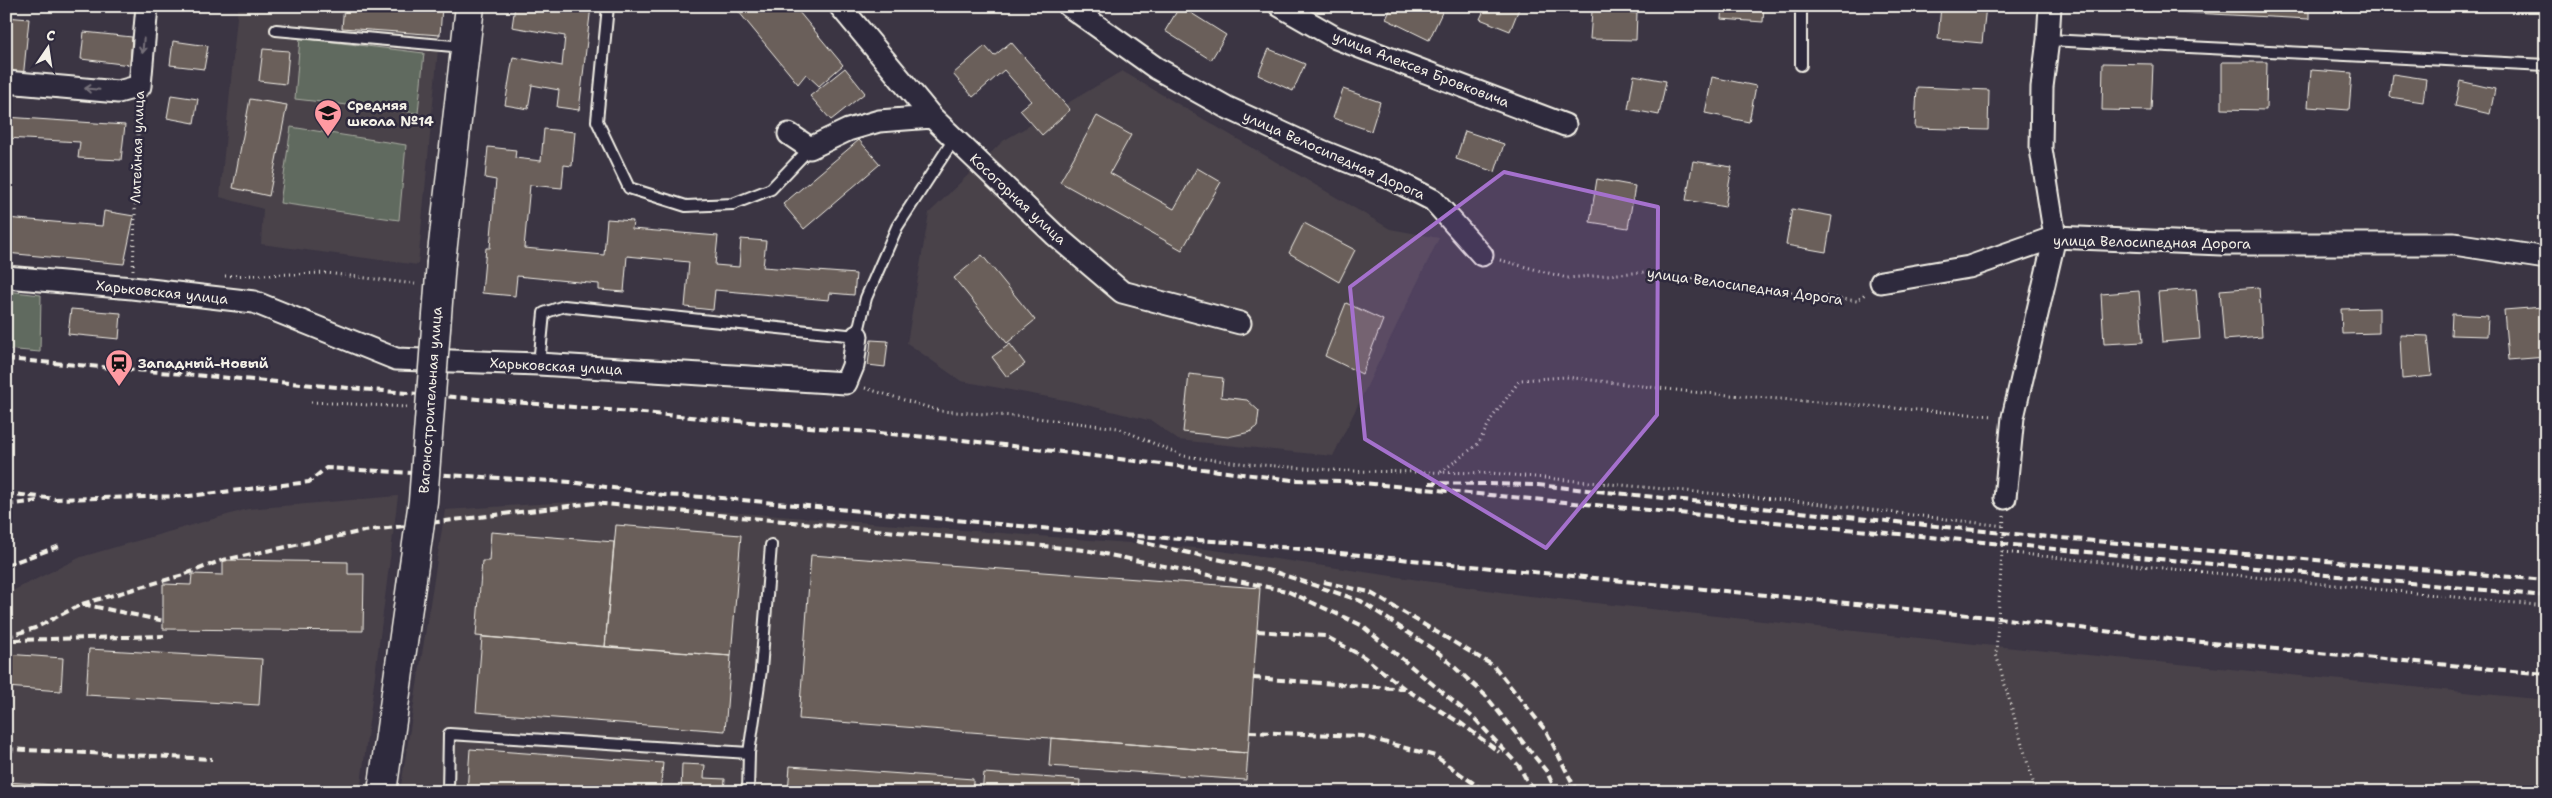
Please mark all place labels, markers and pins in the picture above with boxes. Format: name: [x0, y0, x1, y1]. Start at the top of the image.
place label: Средняя школа №14: [347, 96, 434, 130]
school or university icon: Средняя школа №14: [313, 98, 343, 137]
station icon: Западный-Новый: [104, 348, 134, 387]
place label: Западный-Новый: [138, 354, 269, 372]

